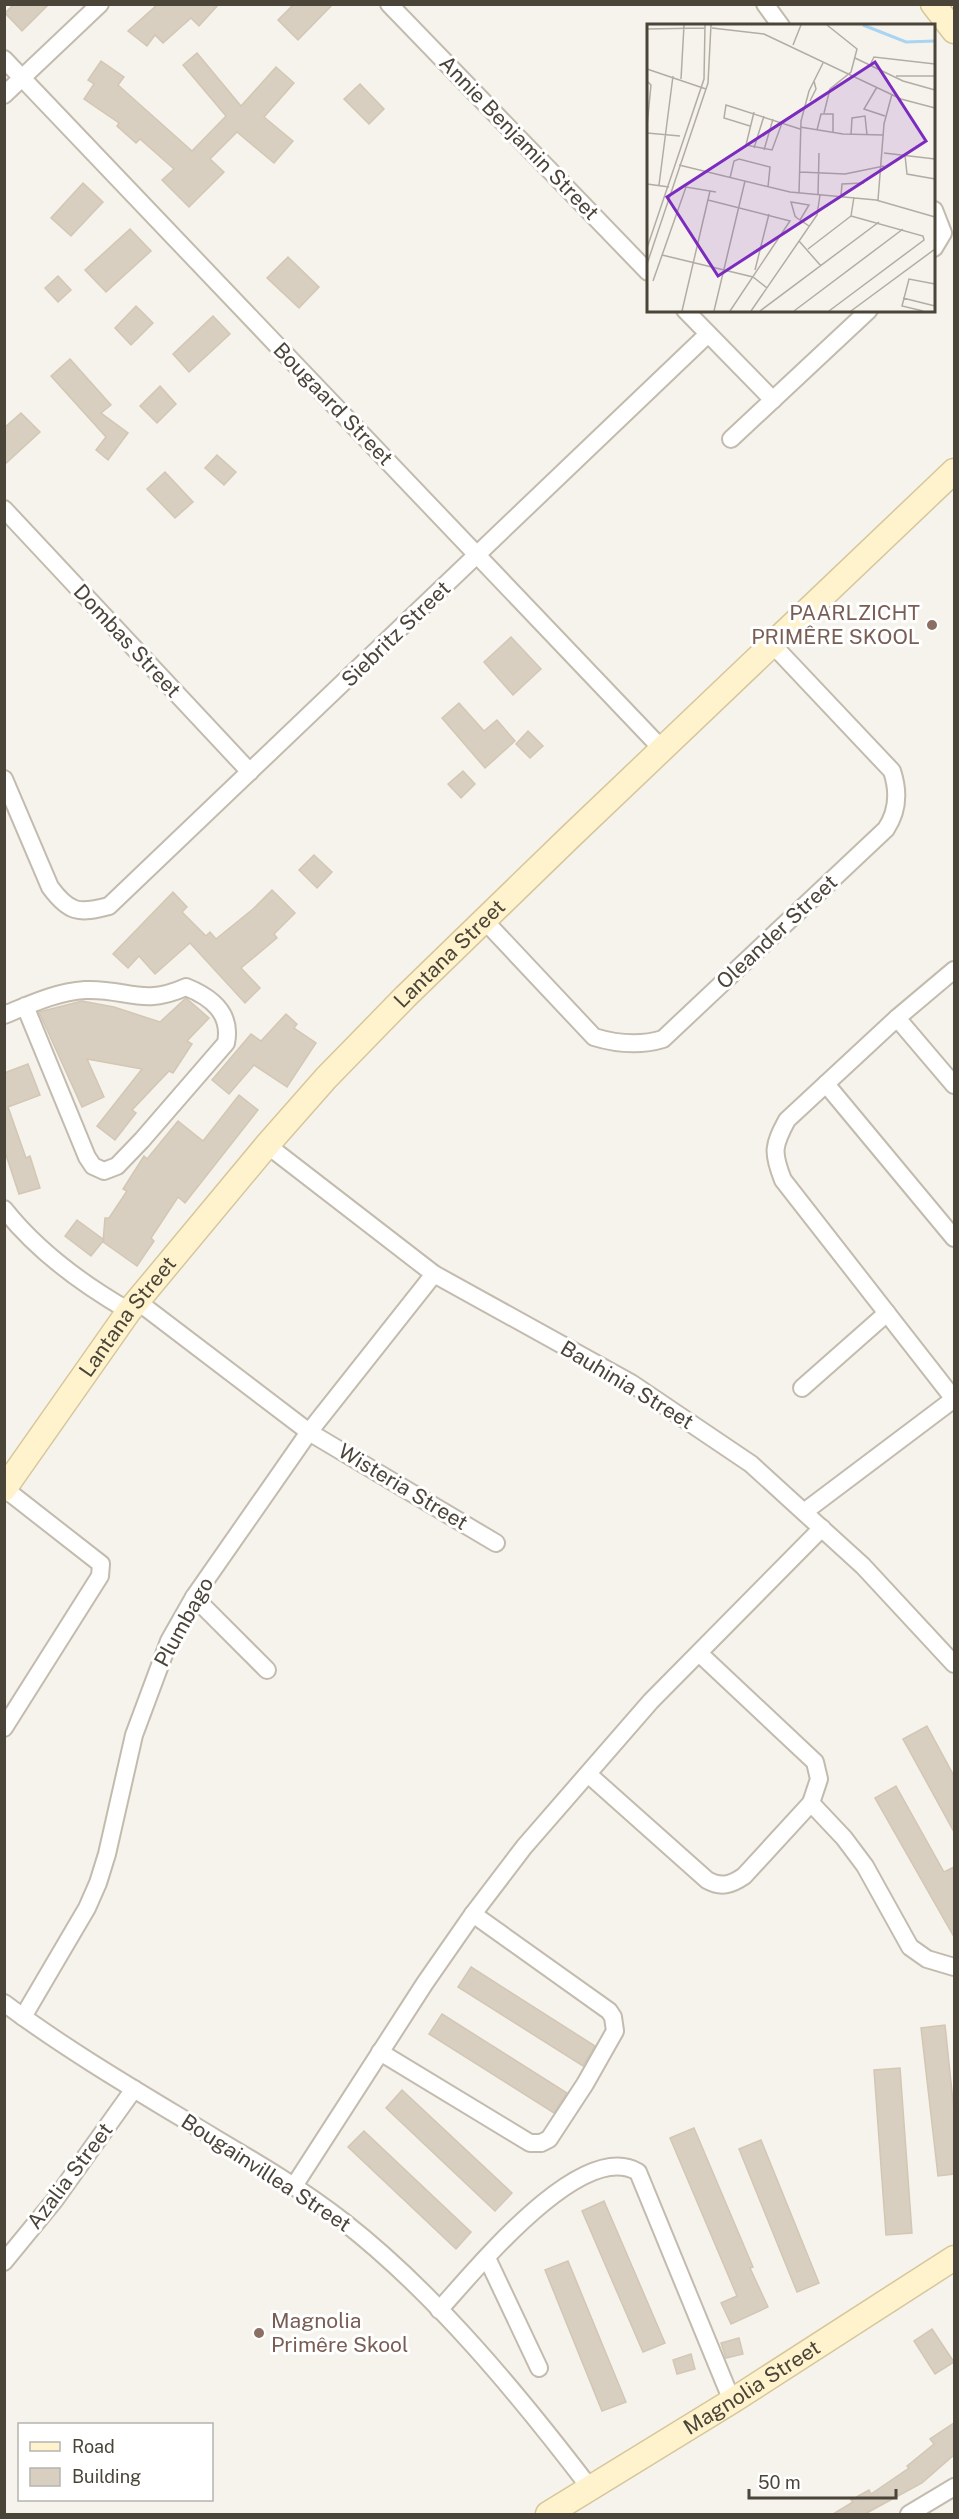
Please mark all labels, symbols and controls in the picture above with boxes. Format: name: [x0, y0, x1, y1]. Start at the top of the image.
inset map: [647, 24, 935, 312]
street label: Annie Benjamin Street: [434, 50, 604, 225]
street label: Bougaard Street: [268, 337, 398, 470]
street label: Siebritz Street: [336, 575, 455, 692]
street label: Dombas Street: [69, 579, 186, 702]
place label: PAARLZICHT PRIMÊRE SKOOL: [751, 600, 920, 649]
marker: PAARLZICHT PRIMÊRE SKOOL: [925, 618, 939, 632]
street label: Oleander Street: [711, 869, 842, 994]
street label: Lantana Street: [388, 894, 510, 1013]
street label: Lantana Street: [74, 1251, 181, 1382]
street label: Bauhinia Street: [556, 1335, 698, 1434]
street label: Wisteria Street: [334, 1438, 473, 1535]
street label: Plumbago: [149, 1573, 218, 1671]
street label: Bougainvillea Street: [177, 2108, 356, 2237]
street label: Azalia Street: [22, 2118, 118, 2234]
place label: Magnolia Primêre Skool: [271, 2308, 408, 2357]
marker: Magnolia Primêre Skool: [252, 2326, 266, 2340]
street label: Magnolia Street: [679, 2335, 825, 2440]
legend: [18, 2423, 213, 2501]
text: Road: [72, 2436, 115, 2457]
scale bar: [749, 2462, 896, 2500]
text: Building: [72, 2466, 141, 2487]
text: 50 m: [758, 2472, 801, 2493]

